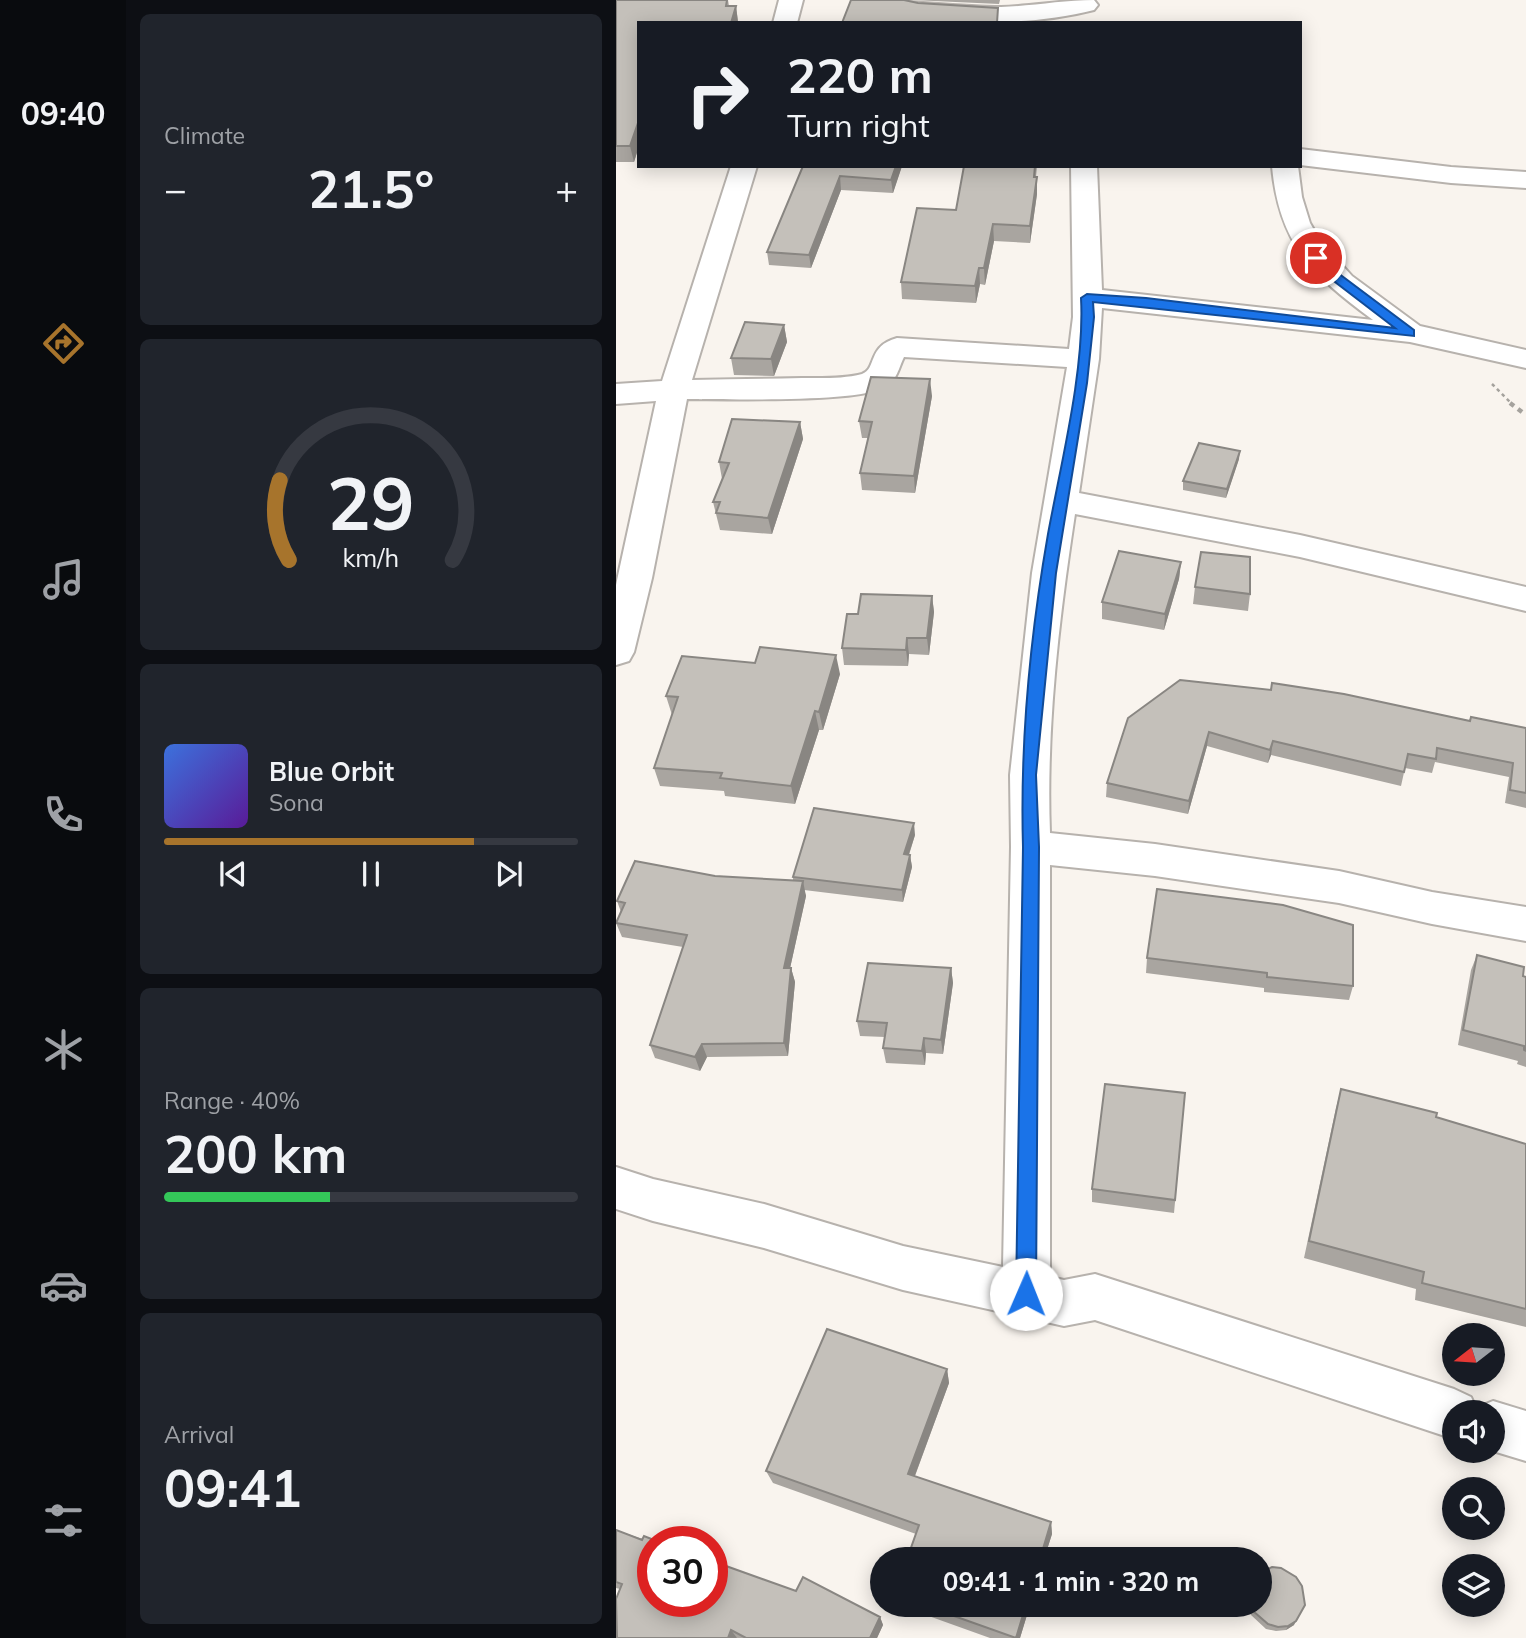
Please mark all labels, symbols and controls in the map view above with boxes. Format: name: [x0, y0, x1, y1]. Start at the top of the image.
text: 220 m: [787, 44, 933, 105]
icon: right: [672, 49, 763, 140]
text: 09:40: [21, 93, 105, 133]
text: Turn right: [787, 105, 930, 145]
text: Climate: [164, 121, 245, 150]
text: 21.5°: [308, 156, 434, 221]
text: −: [164, 165, 187, 213]
text: +: [555, 165, 578, 213]
pin: [1286, 228, 1346, 288]
icon: arrive: [1297, 239, 1335, 277]
icon: directions: [39, 319, 88, 368]
text: 29: [327, 458, 415, 549]
text: km/h: [343, 542, 399, 573]
icon: music: [39, 555, 88, 604]
text: Blue Orbit: [269, 755, 394, 788]
text: Sona: [269, 788, 324, 817]
icon: phone: [39, 790, 88, 839]
icon: previous: [214, 855, 252, 893]
icon: pause: [352, 855, 390, 893]
icon: next: [490, 855, 528, 893]
icon: climate: [39, 1025, 88, 1074]
text: Range · 40%: [164, 1086, 300, 1115]
text: 200 km: [164, 1121, 347, 1186]
position arrow: [989, 1257, 1063, 1331]
icon: car: [39, 1261, 88, 1310]
north arrow: [1442, 1323, 1505, 1386]
map controls: [1442, 1323, 1505, 1617]
button: sound: [1442, 1400, 1505, 1463]
text: Arrival: [164, 1420, 234, 1449]
text: 09:41: [164, 1455, 302, 1520]
button: search: [1442, 1477, 1505, 1540]
icon: filters: [39, 1496, 88, 1545]
speed limit sign: 30: [637, 1526, 728, 1617]
button: layers: [1442, 1554, 1505, 1617]
text: 09:41 · 1 min · 320 m: [943, 1565, 1199, 1598]

